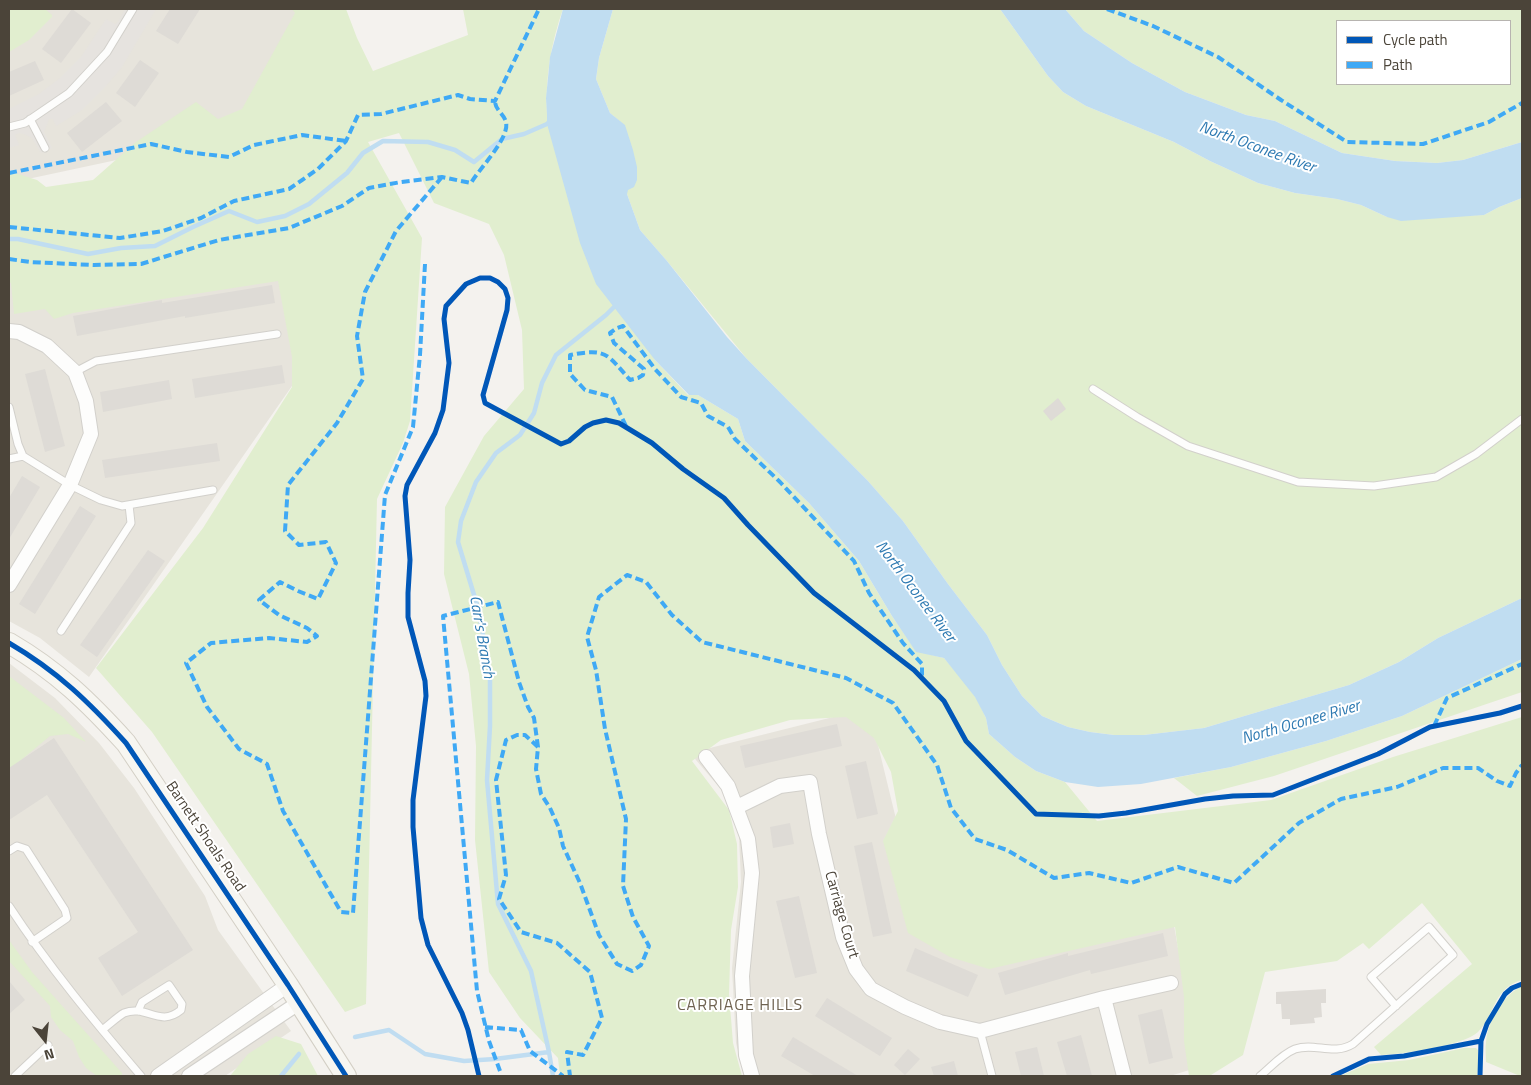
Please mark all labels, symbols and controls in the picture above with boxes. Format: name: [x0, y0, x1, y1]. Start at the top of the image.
legend: [1336, 20, 1511, 85]
text: Cycle path: [1383, 28, 1448, 51]
text: Path: [1383, 53, 1413, 76]
water label: North Oconee River: [1196, 118, 1318, 178]
water label: North Oconee River: [871, 538, 959, 646]
water label: Carr's Branch: [464, 594, 498, 680]
water label: North Oconee River: [1240, 697, 1362, 749]
street label: Barnett Shoals Road: [161, 778, 249, 896]
street label: Carriage Court: [820, 869, 862, 961]
district label: CARRIAGE HILLS: [675, 996, 805, 1016]
north arrow: [20, 1015, 70, 1065]
text: N: [42, 1043, 57, 1066]

